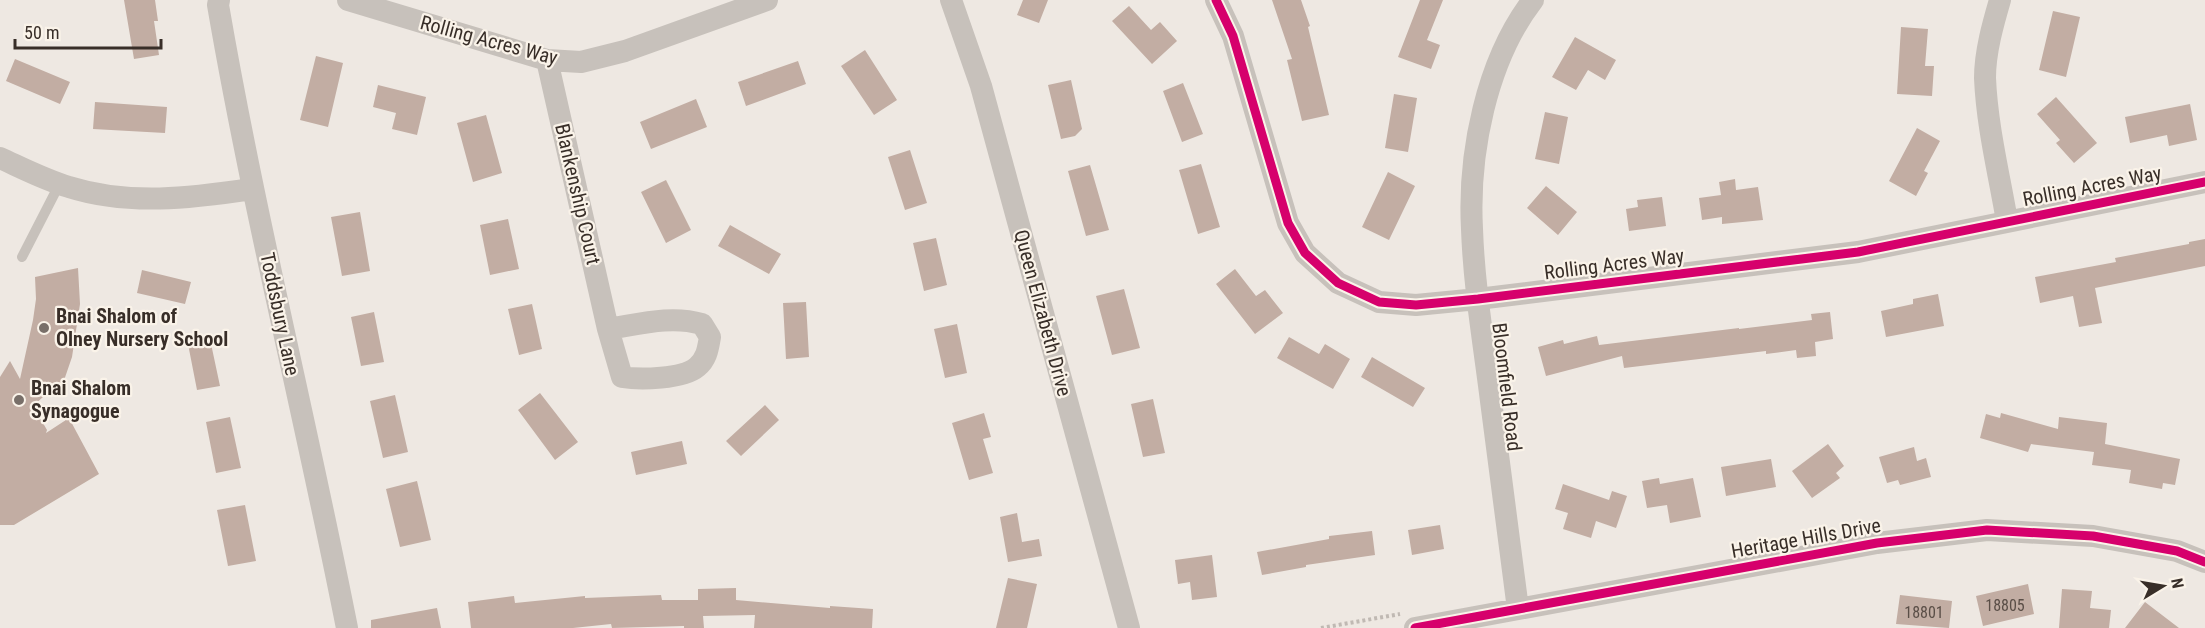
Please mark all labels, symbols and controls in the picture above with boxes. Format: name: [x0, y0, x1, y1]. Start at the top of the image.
street label: Rolling Acres Way: [418, 10, 560, 70]
scale bar: [15, 12, 160, 50]
text: 50 m: [24, 22, 59, 43]
street label: Blankenship Court: [550, 121, 606, 267]
street label: Rolling Acres Way: [2020, 161, 2164, 211]
street label: Queen Elizabeth Drive: [1009, 227, 1077, 399]
street label: Rolling Acres Way: [1543, 243, 1685, 285]
street label: Toddsbury Lane: [255, 250, 305, 378]
place label: Bnai Shalom of Olney Nursery School: [56, 304, 228, 351]
marker: Bnai Shalom of Olney Nursery School: [37, 321, 51, 335]
street label: Bloomfield Road: [1487, 321, 1527, 453]
place label: Bnai Shalom Synagogue: [31, 376, 131, 423]
marker: Bnai Shalom Synagogue: [12, 393, 26, 407]
street label: Heritage Hills Drive: [1729, 513, 1883, 563]
north arrow: [2133, 556, 2193, 616]
text: N: [2167, 577, 2187, 590]
house number: 18805: [1985, 596, 2025, 615]
house number: 18801: [1904, 603, 1944, 622]

